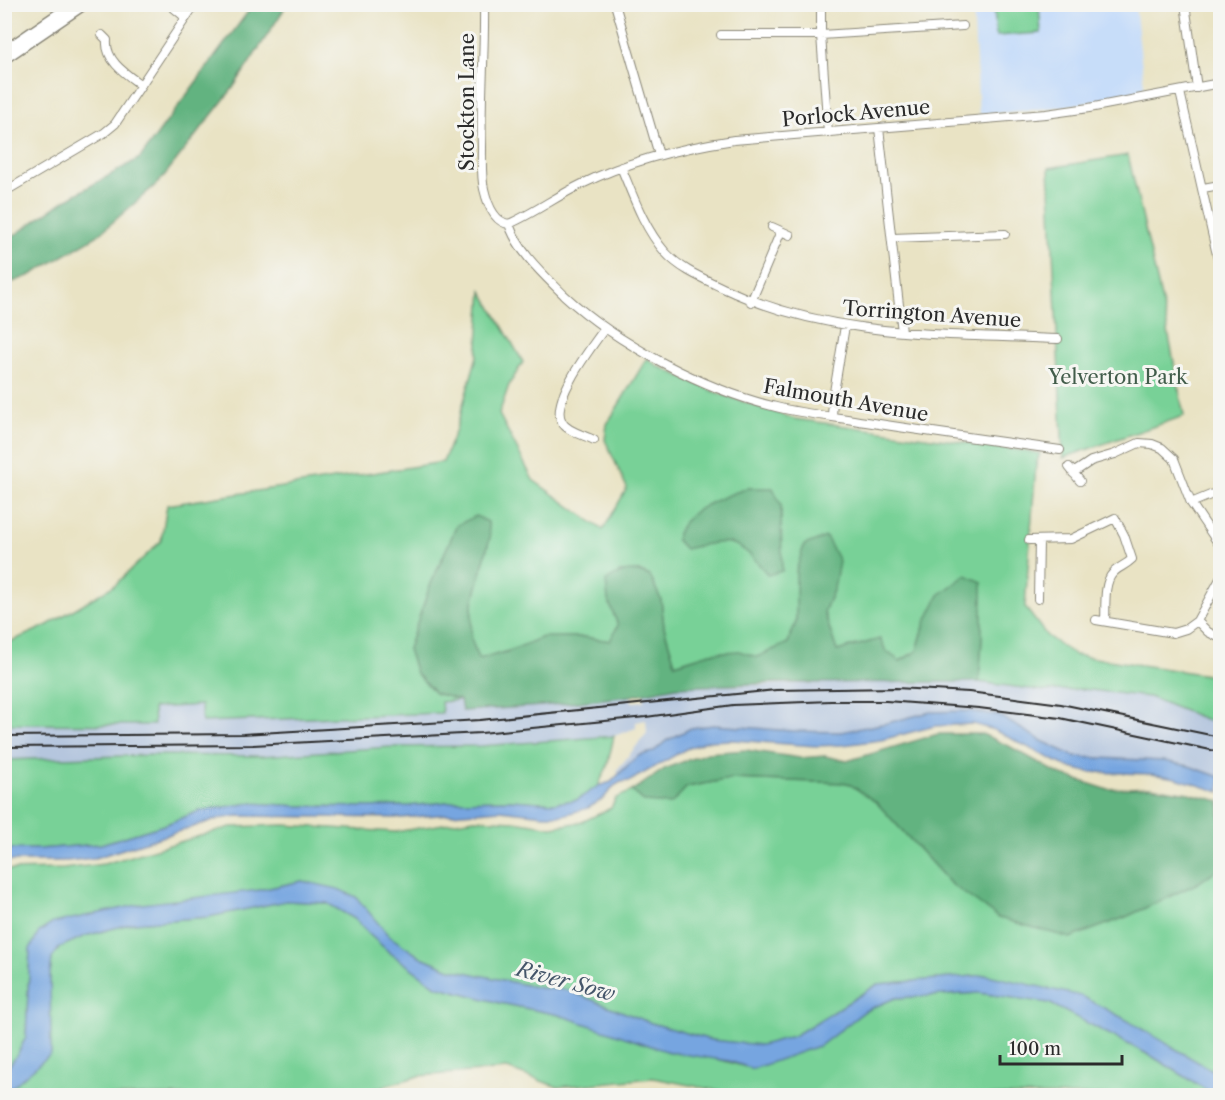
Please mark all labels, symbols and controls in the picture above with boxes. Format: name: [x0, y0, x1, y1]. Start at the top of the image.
street label: Stockton Lane: [455, 33, 479, 171]
street label: Porlock Avenue: [781, 95, 931, 131]
street label: Torrington Avenue: [842, 296, 1022, 332]
park label: Yelverton Park: [1047, 365, 1189, 389]
street label: Falmouth Avenue: [762, 374, 930, 426]
water label: River Sow: [512, 955, 618, 1006]
scale bar: [1000, 1028, 1122, 1066]
text: 100 m: [1009, 1038, 1061, 1060]

